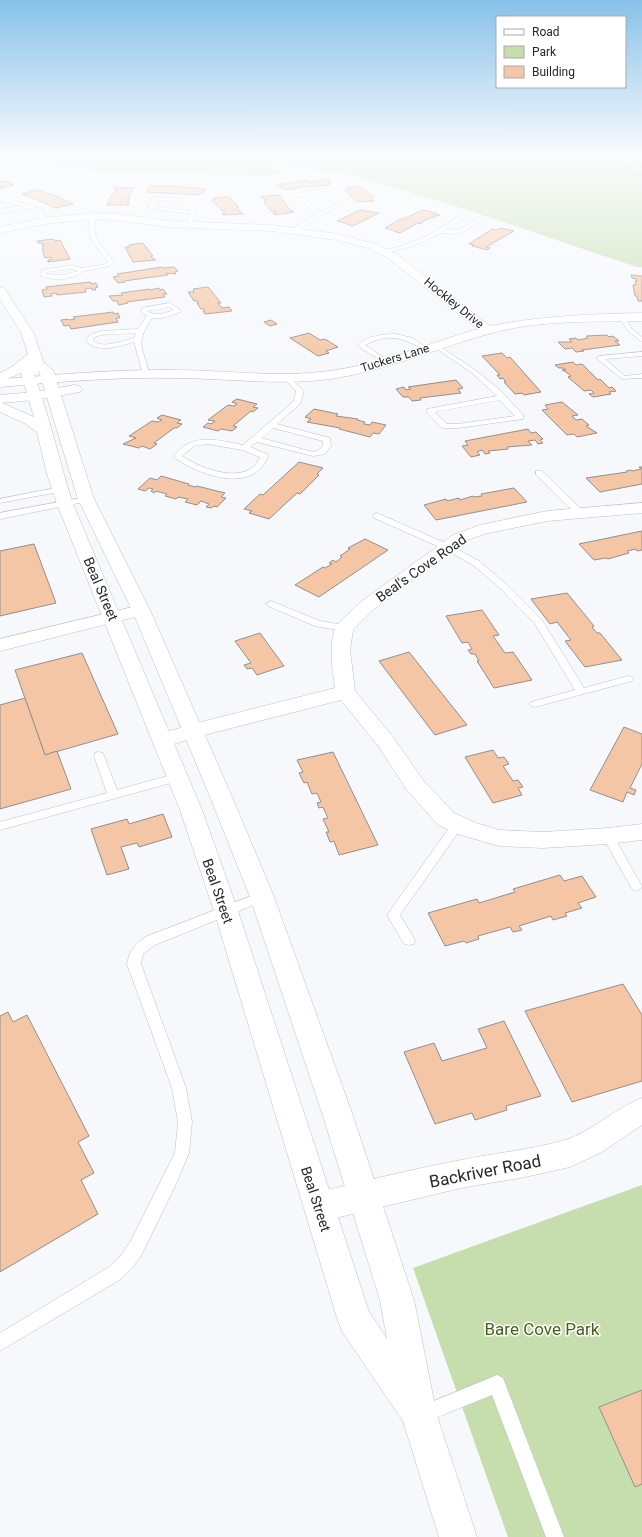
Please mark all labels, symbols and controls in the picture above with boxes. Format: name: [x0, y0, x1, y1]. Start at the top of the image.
legend: [496, 16, 626, 88]
text: Road: [532, 25, 560, 39]
text: Park: [532, 45, 557, 59]
text: Building: [532, 65, 575, 79]
street label: Hockley Drive: [421, 275, 487, 331]
street label: Tuckers Lane: [359, 341, 431, 375]
street label: Beal's Cove Road: [373, 531, 469, 605]
street label: Beal Street: [80, 555, 122, 624]
street label: Beal Street: [199, 856, 237, 926]
street label: Backriver Road: [427, 1150, 543, 1192]
street label: Beal Street: [298, 1164, 334, 1234]
park label: Bare Cove Park: [485, 1319, 600, 1339]

